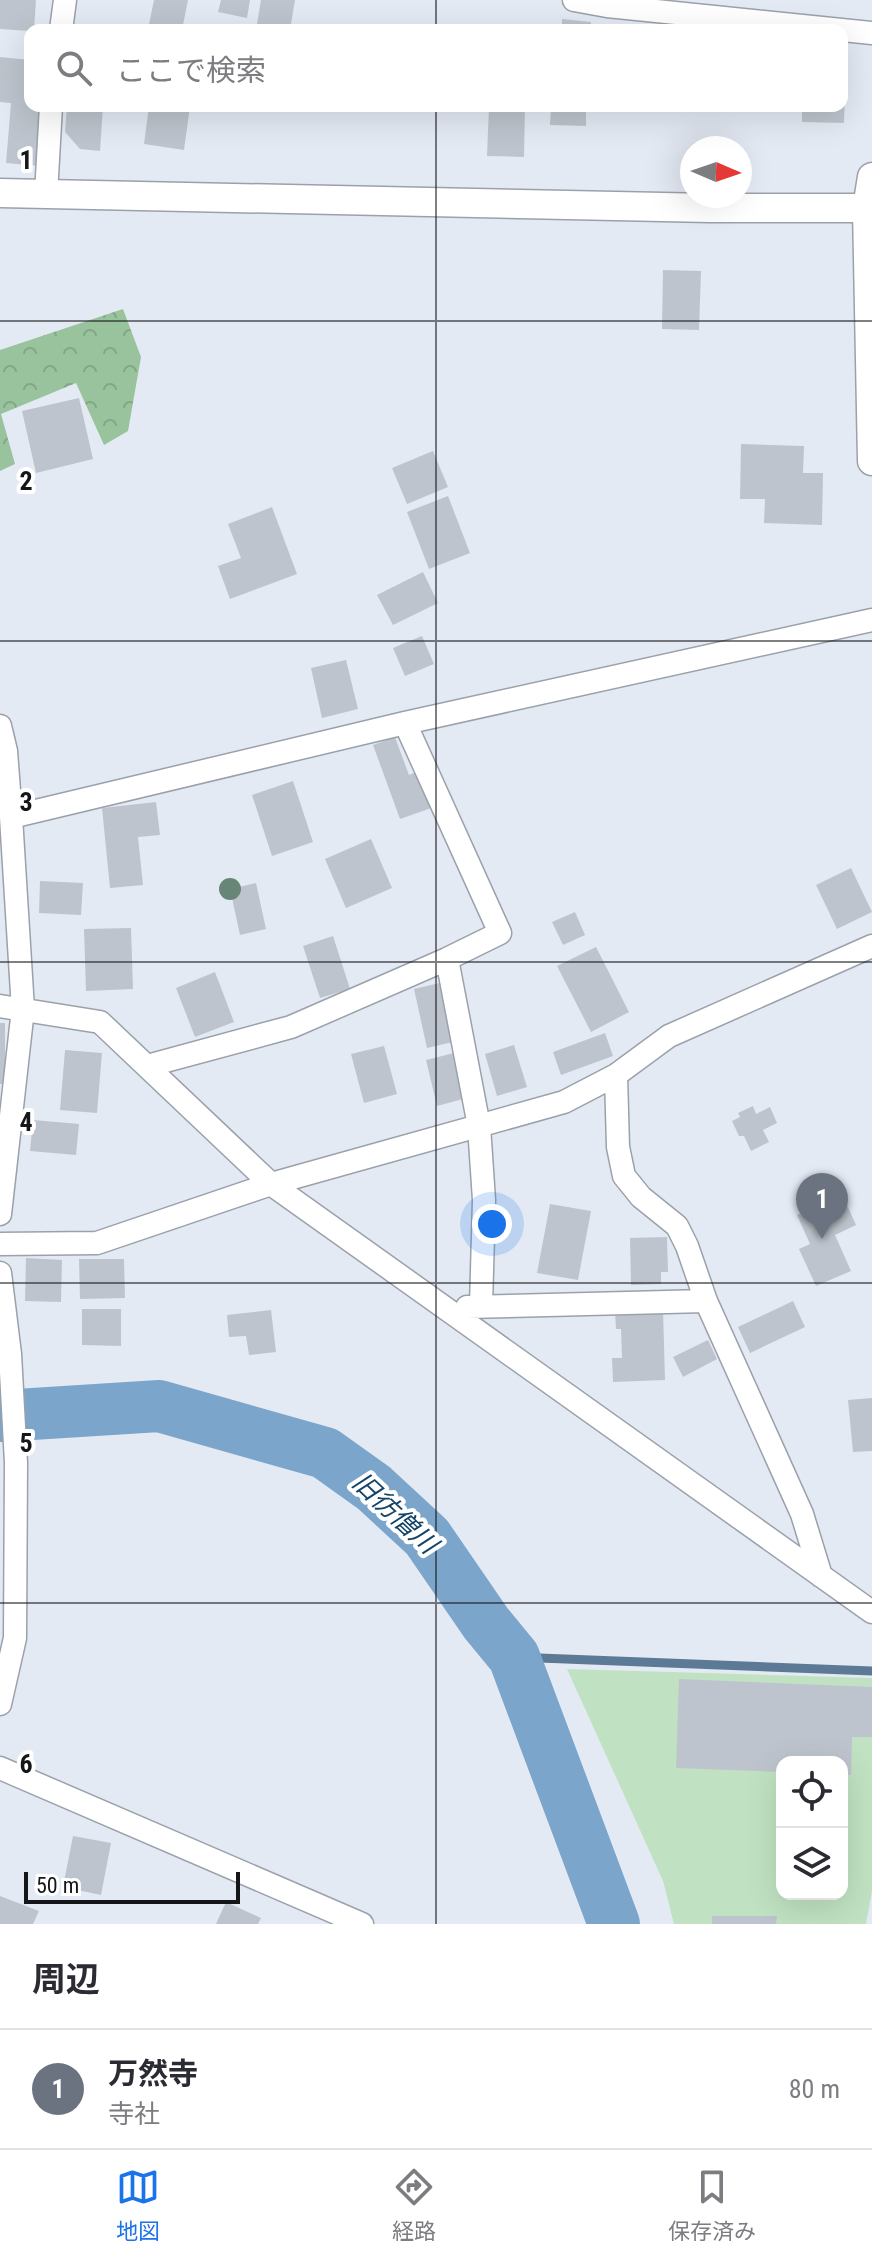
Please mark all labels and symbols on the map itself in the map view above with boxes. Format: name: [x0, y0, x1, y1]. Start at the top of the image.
north arrow: [680, 136, 752, 208]
text: 1: [19, 145, 33, 175]
text: 2: [19, 466, 33, 496]
text: 3: [19, 787, 33, 817]
text: 4: [19, 1107, 33, 1137]
pin: 1: [796, 1173, 848, 1239]
your location: [472, 1204, 512, 1244]
text: 5: [19, 1428, 33, 1458]
water label: 旧彷僧川: [347, 1467, 445, 1561]
text: 6: [19, 1749, 33, 1779]
scale bar: [24, 1868, 240, 1904]

